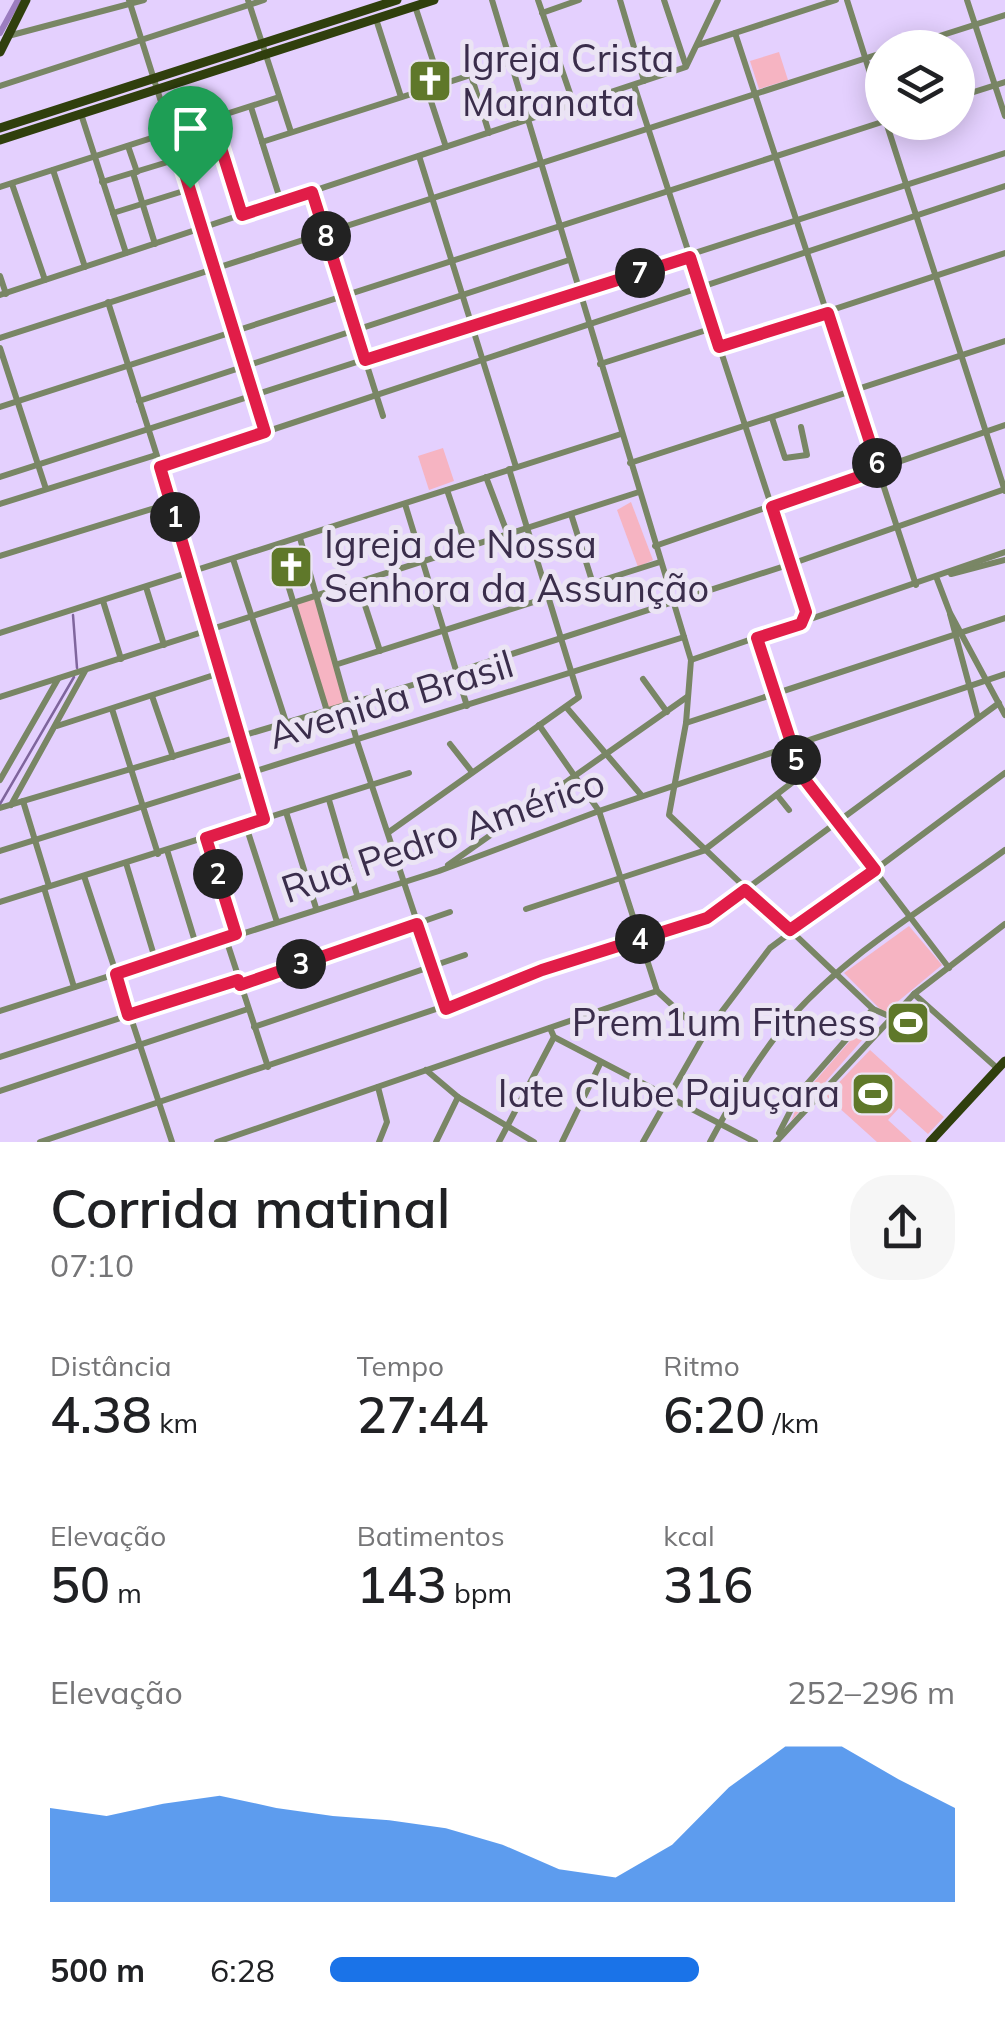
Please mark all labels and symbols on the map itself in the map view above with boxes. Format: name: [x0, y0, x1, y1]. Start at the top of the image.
place label: Igreja Crista Maranata: [462, 34, 674, 126]
church icon: Igreja Crista Maranata: [407, 58, 453, 104]
pin: [148, 86, 233, 189]
pin: 8: [301, 211, 351, 261]
pin: 7: [615, 248, 665, 298]
pin: 6: [852, 438, 902, 488]
pin: 1: [150, 492, 200, 542]
place label: Igreja de Nossa Senhora da Assunção: [324, 520, 709, 612]
church icon: Igreja de Nossa Senhora da Assunção: [268, 544, 314, 590]
street label: Avenida Brasil: [262, 639, 519, 759]
pin: 5: [771, 735, 821, 785]
street label: Rua Pedro Américo: [275, 757, 610, 913]
pin: 2: [193, 849, 243, 899]
pin: 4: [615, 914, 665, 964]
pin: 3: [276, 939, 326, 989]
place label: Prem1um Fitness: [572, 998, 876, 1046]
sports icon: Prem1um Fitness: [885, 1000, 931, 1046]
place label: Iate Clube Pajuçara: [498, 1069, 840, 1117]
sports icon: Iate Clube Pajuçara: [850, 1071, 896, 1117]

